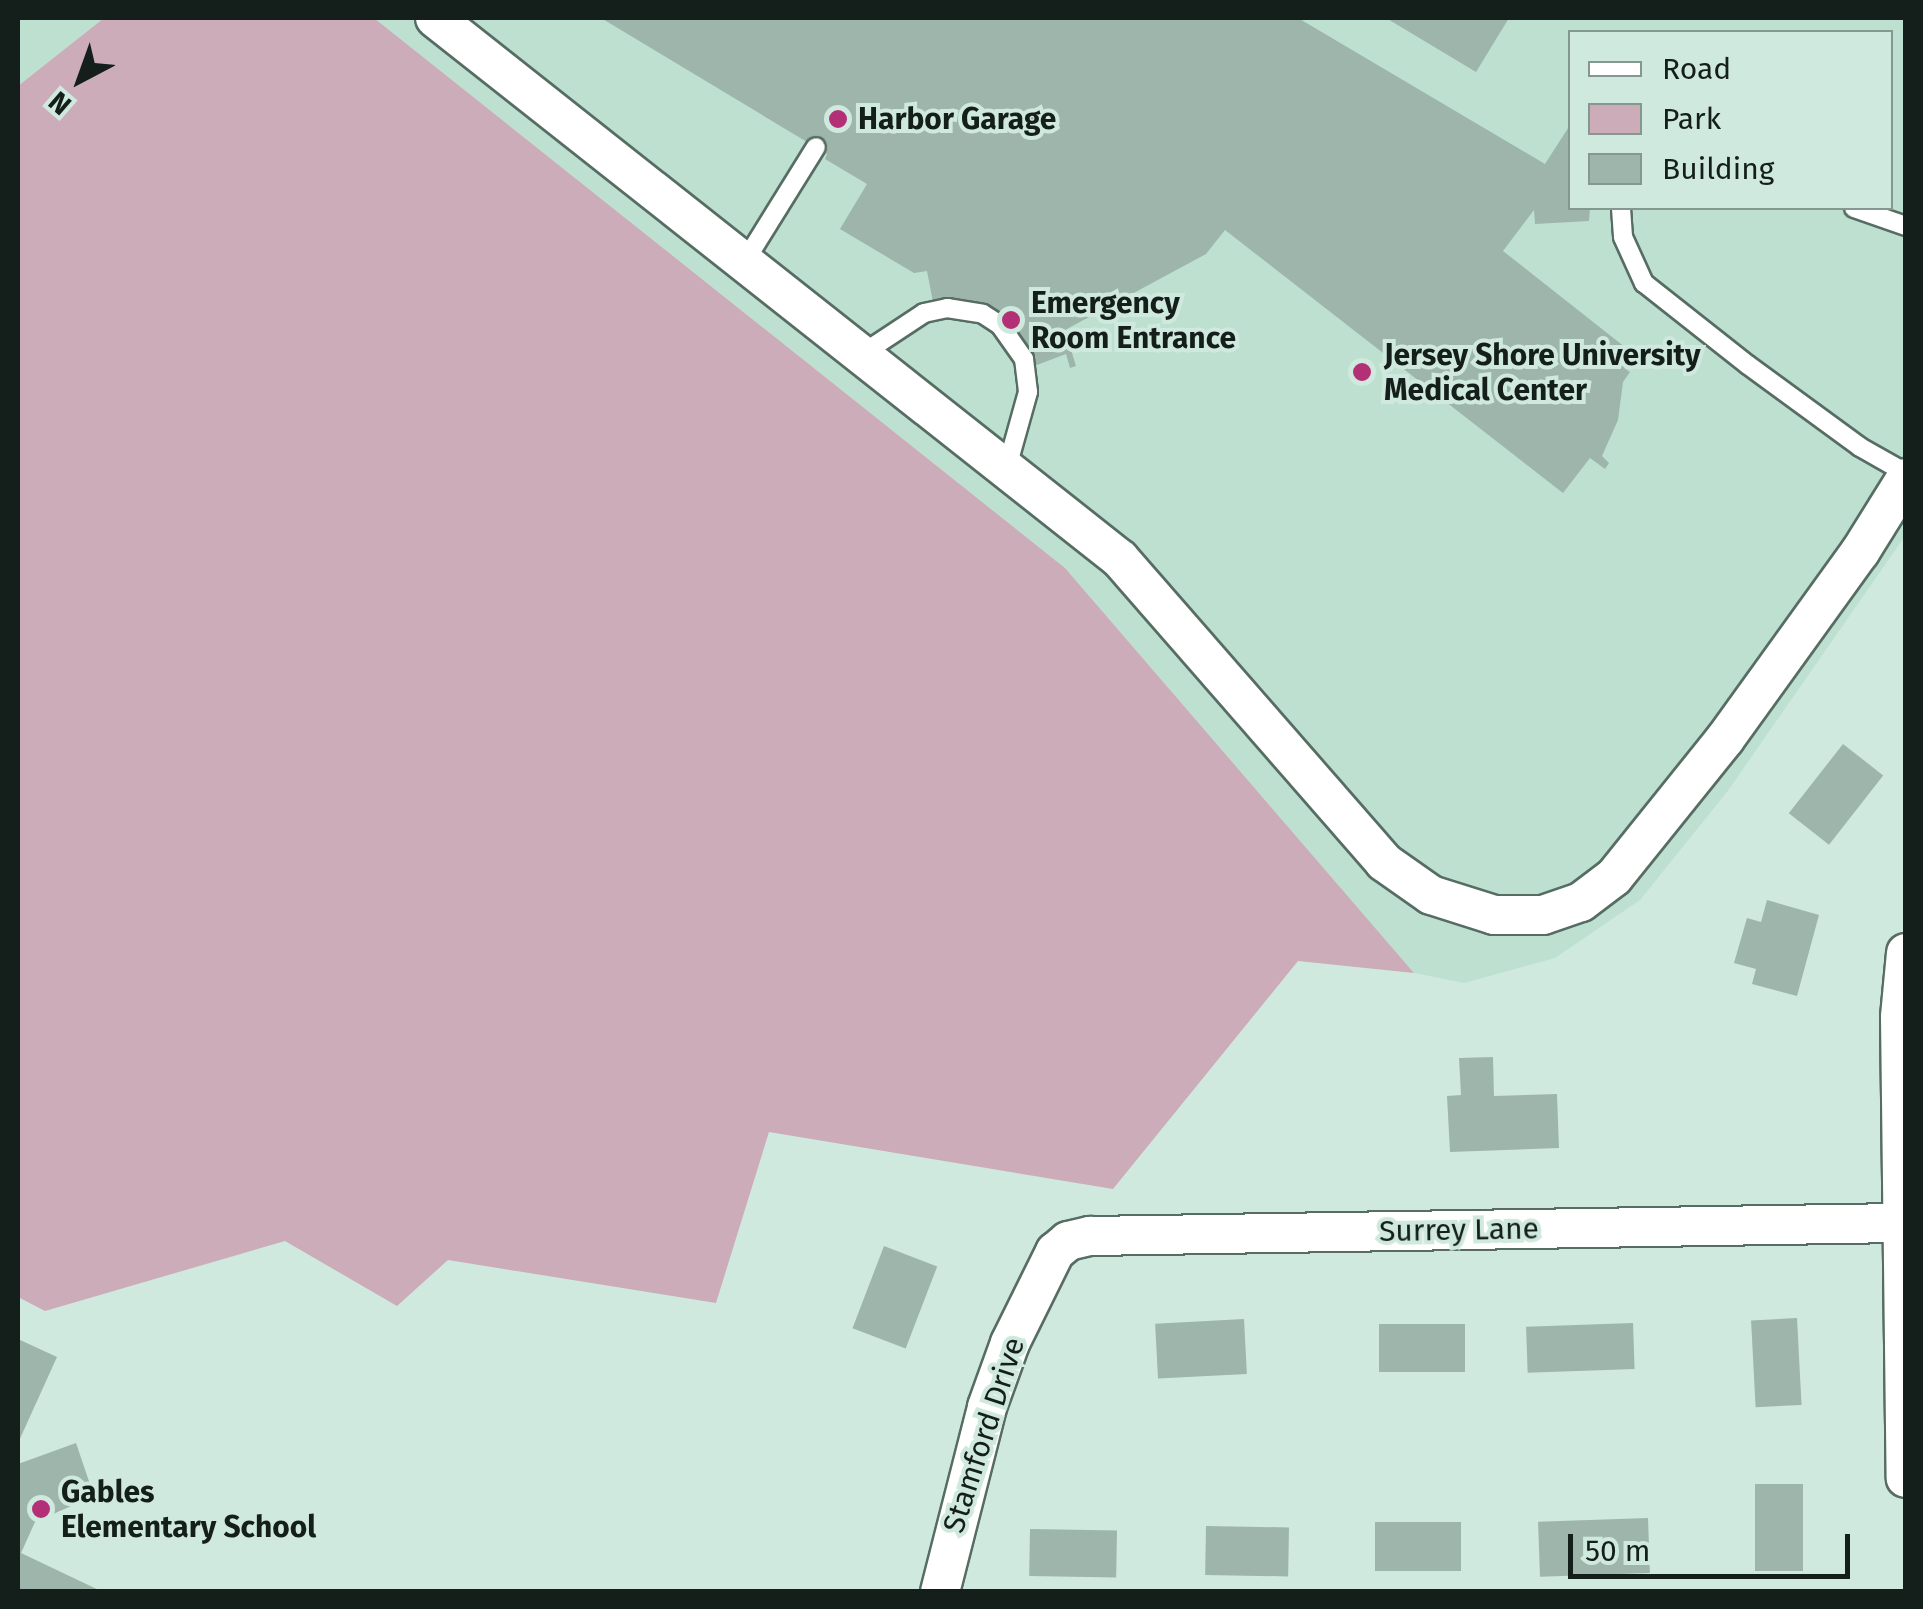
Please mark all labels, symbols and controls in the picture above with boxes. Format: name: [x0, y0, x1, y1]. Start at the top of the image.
north arrow: [30, 30, 130, 130]
legend: [1568, 30, 1893, 210]
text: Road: [1662, 51, 1731, 87]
text: N: [42, 84, 78, 122]
place label: Harbor Garage: [858, 101, 1056, 137]
text: Park: [1662, 101, 1721, 137]
marker: Harbor Garage: [827, 108, 849, 130]
text: Building: [1662, 151, 1774, 187]
place label: Emergency Room Entrance: [1031, 285, 1236, 356]
marker: Emergency Room Entrance: [1000, 309, 1022, 331]
place label: Jersey Shore University Medical Center: [1384, 337, 1701, 408]
marker: Jersey Shore University Medical Center: [1349, 359, 1375, 385]
street label: Surrey Lane: [1379, 1211, 1539, 1249]
street label: Stamford Drive: [935, 1333, 1033, 1537]
place label: Gables Elementary School: [61, 1474, 316, 1544]
marker: Gables Elementary School: [30, 1498, 52, 1520]
scale bar: [1573, 1514, 1856, 1576]
text: 50 m: [1585, 1533, 1650, 1569]

